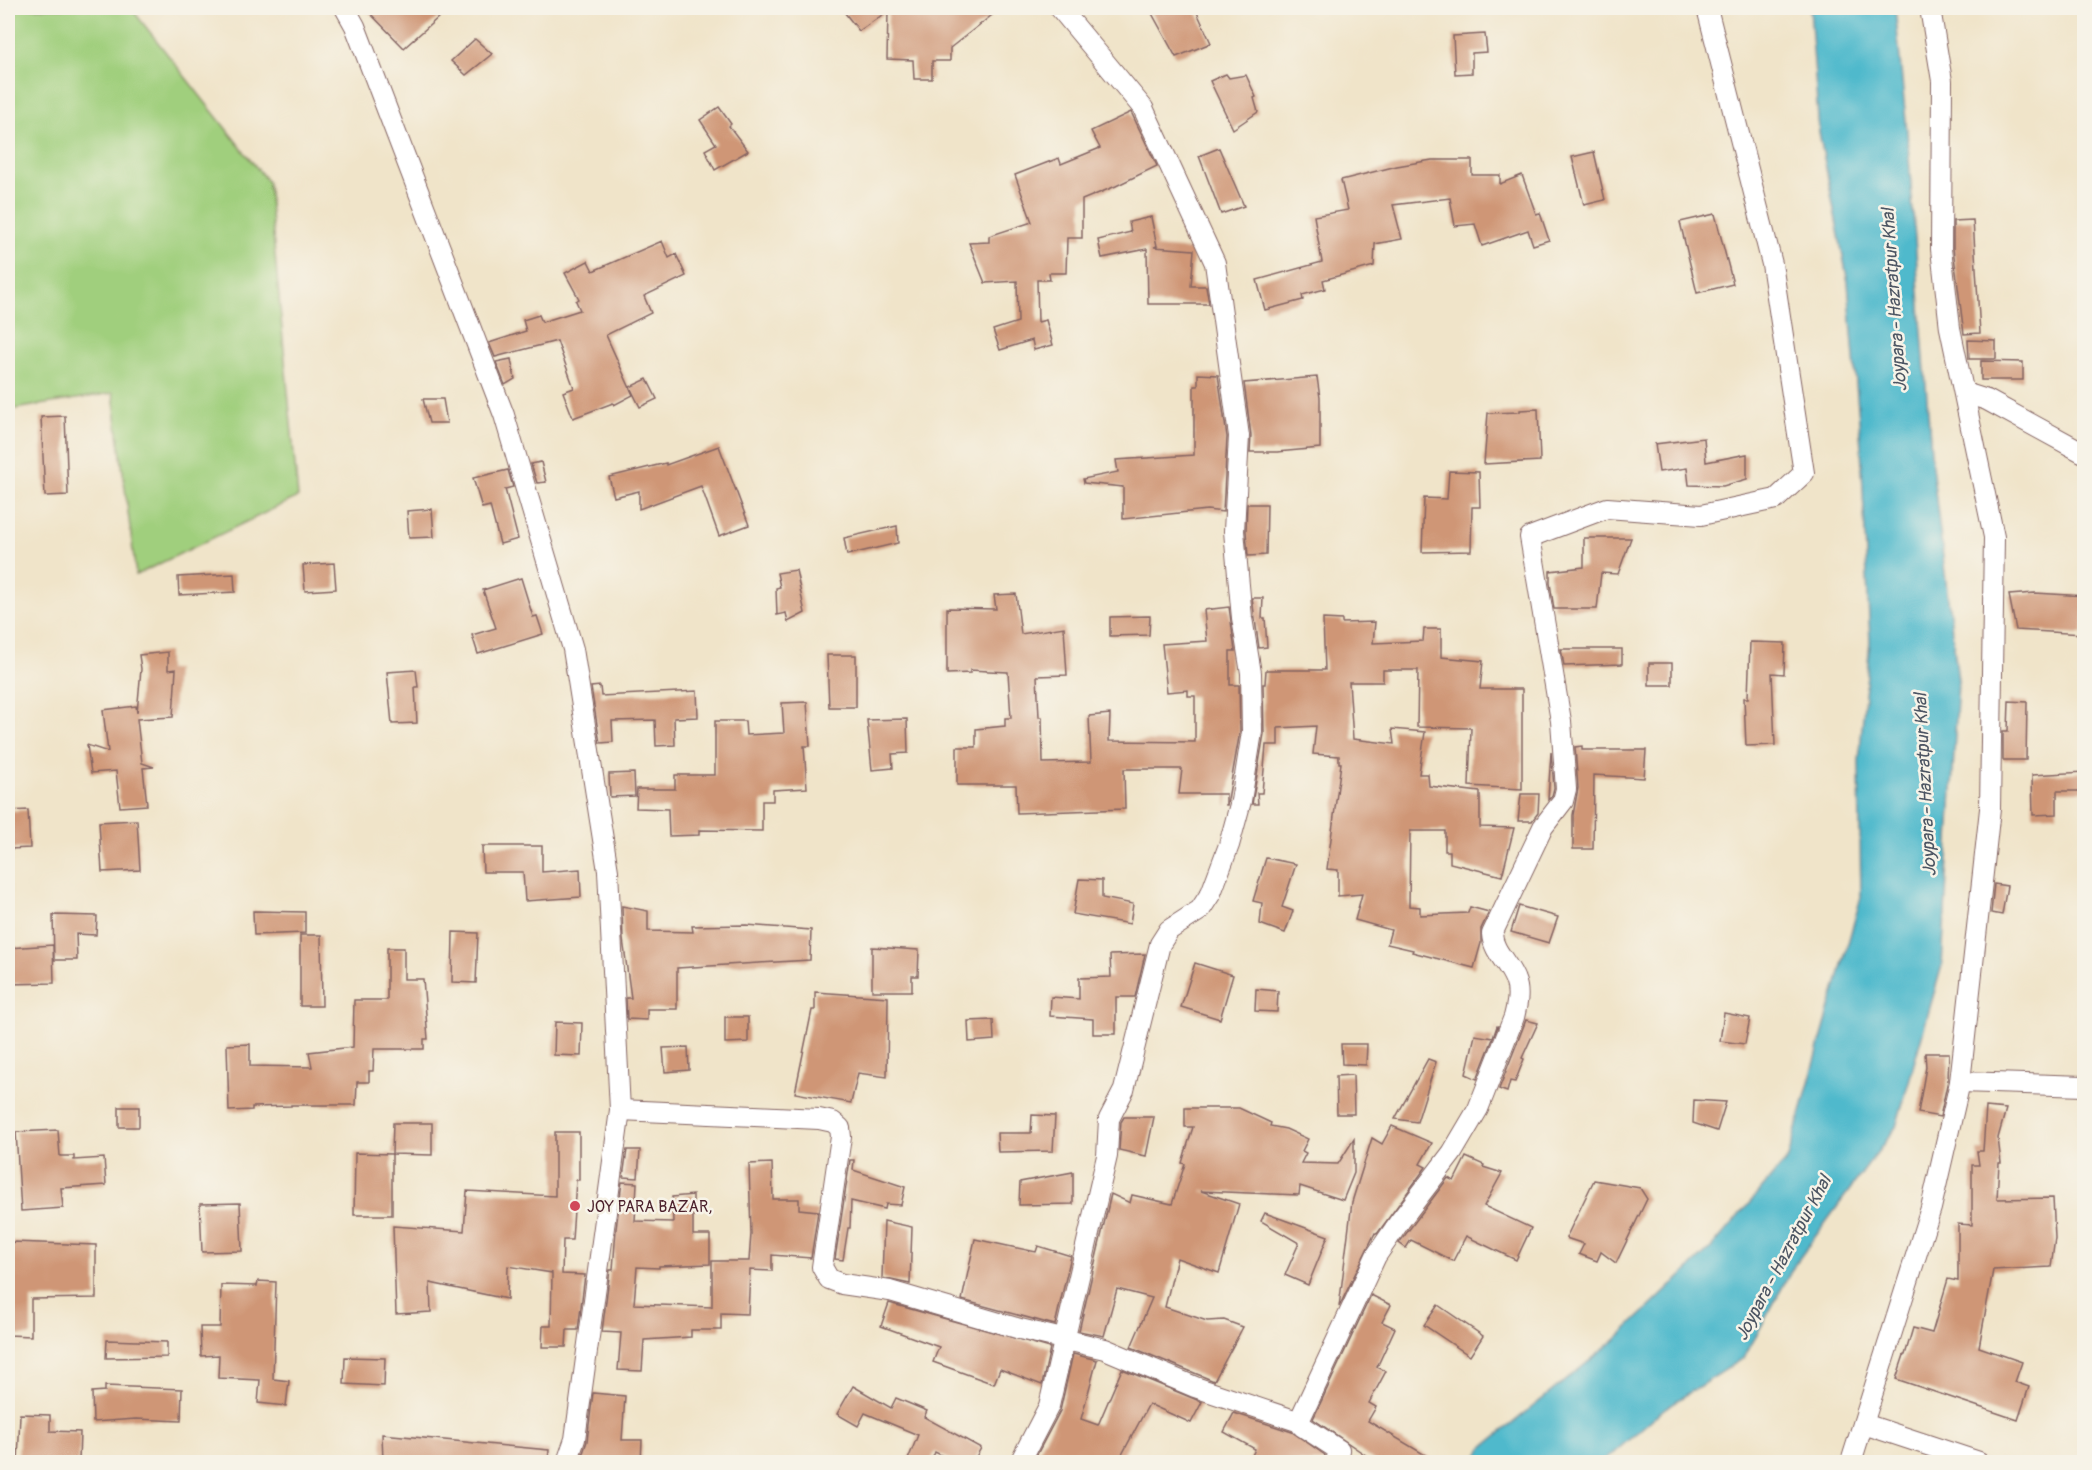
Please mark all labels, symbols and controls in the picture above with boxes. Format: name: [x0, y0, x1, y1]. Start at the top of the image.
water label: Joypara - Hazratpur Khal: [1877, 206, 1912, 392]
water label: Joypara - Hazratpur Khal: [1909, 691, 1942, 877]
water label: Joypara - Hazratpur Khal: [1730, 1170, 1837, 1345]
place label: JOY PARA BAZAR,: [587, 1197, 712, 1217]
marker: JOY PARA BAZAR,: [568, 1199, 582, 1213]

